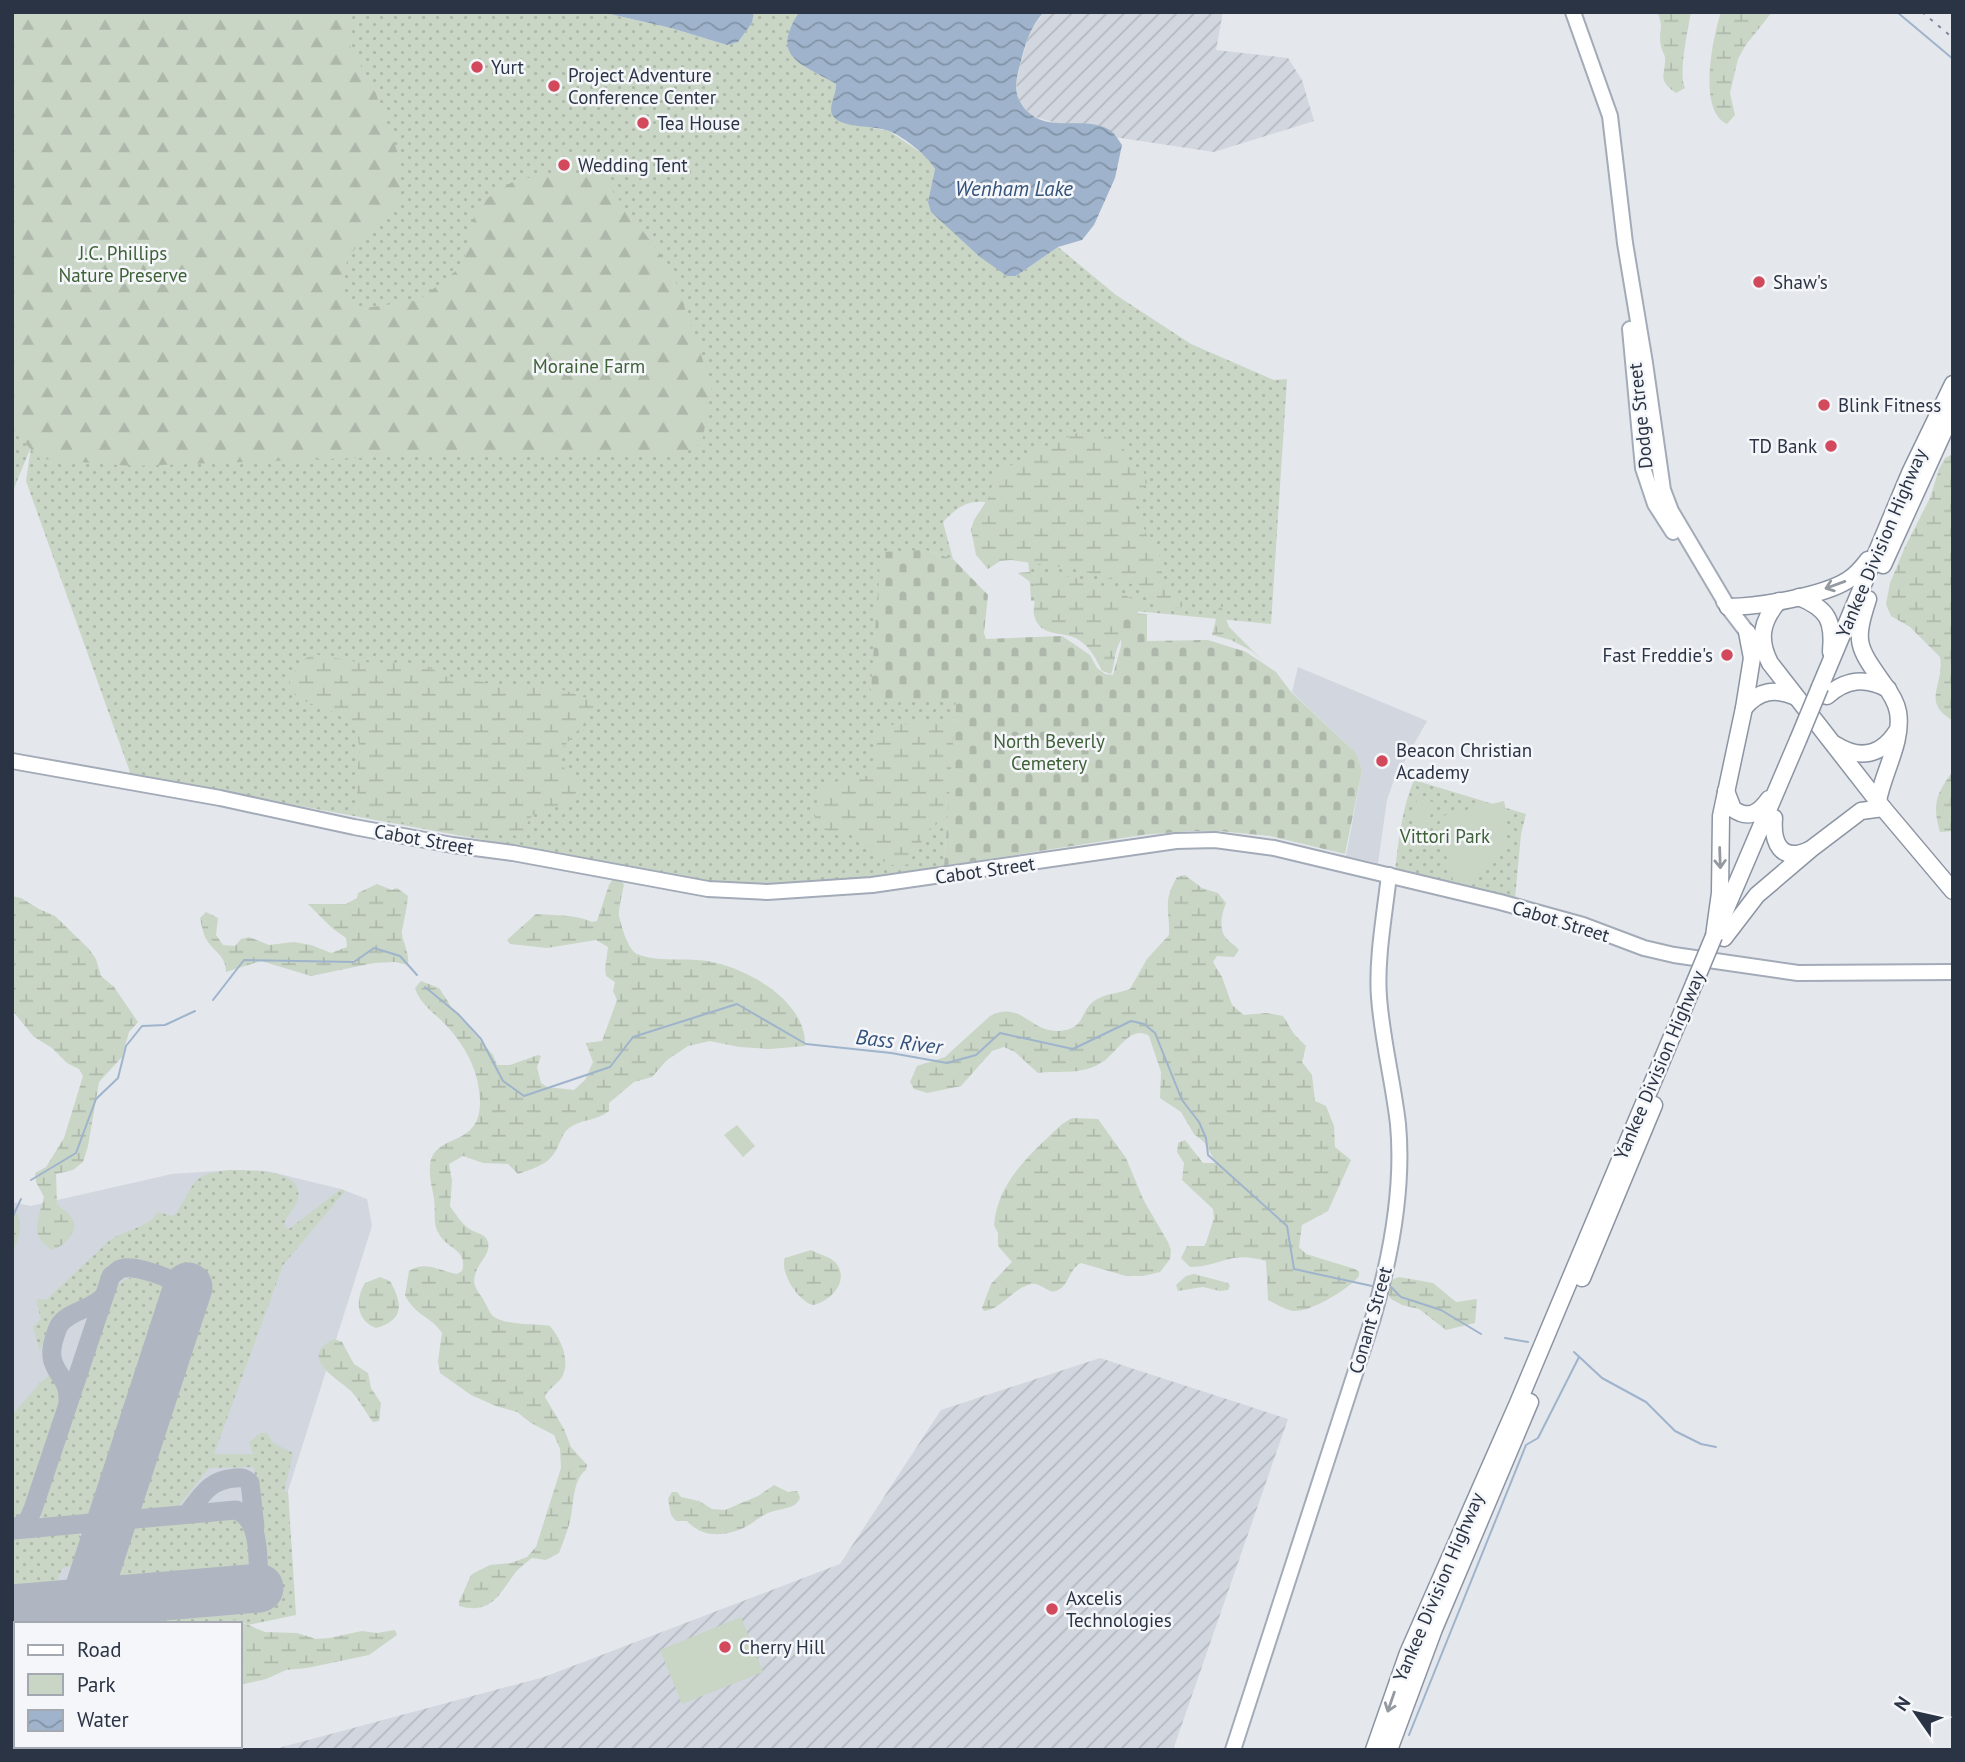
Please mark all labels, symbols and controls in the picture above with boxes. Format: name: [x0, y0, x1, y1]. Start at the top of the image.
place label: Yurt: [491, 55, 525, 79]
marker: Yurt: [469, 59, 485, 75]
place label: Project Adventure Conference Center: [568, 63, 717, 109]
marker: Project Adventure Conference Center: [546, 78, 562, 94]
place label: Tea House: [657, 111, 740, 135]
marker: Tea House: [635, 115, 651, 131]
place label: Wedding Tent: [578, 153, 688, 177]
marker: Wedding Tent: [556, 157, 572, 173]
water label: Wenham Lake: [955, 175, 1073, 202]
park label: J.C. Phillips Nature Preserve: [59, 241, 187, 287]
place label: Shaw's: [1773, 270, 1828, 294]
marker: Shaw's: [1751, 274, 1767, 290]
park label: Moraine Farm: [533, 354, 645, 378]
street label: Dodge Street: [1622, 361, 1657, 470]
place label: Blink Fitness: [1838, 393, 1941, 417]
marker: Blink Fitness: [1816, 397, 1832, 413]
place label: TD Bank: [1749, 434, 1817, 458]
marker: TD Bank: [1823, 438, 1839, 454]
street label: Yankee Division Highway: [1830, 445, 1932, 641]
one-way arrow: [1825, 580, 1847, 593]
place label: Fast Freddie's: [1602, 643, 1713, 667]
marker: Fast Freddie's: [1719, 647, 1735, 663]
park label: North Beverly Cemetery: [993, 729, 1105, 775]
place label: Beacon Christian Academy: [1396, 738, 1532, 784]
marker: Beacon Christian Academy: [1374, 753, 1390, 769]
street label: Cabot Street: [372, 818, 476, 860]
park label: Vittori Park: [1399, 824, 1490, 848]
one-way arrow: [1713, 847, 1726, 870]
street label: Cabot Street: [934, 851, 1037, 889]
street label: Cabot Street: [1509, 895, 1613, 947]
street label: Yankee Division Highway: [1608, 967, 1710, 1163]
water label: Bass River: [854, 1023, 946, 1060]
street label: Conant Street: [1343, 1263, 1397, 1376]
street label: Yankee Division Highway: [1387, 1489, 1489, 1685]
place label: Axcelis Technologies: [1066, 1586, 1172, 1632]
marker: Axcelis Technologies: [1044, 1601, 1060, 1617]
legend: [14, 1622, 242, 1748]
place label: Cherry Hill: [739, 1635, 825, 1659]
text: Road: [77, 1636, 121, 1663]
marker: Cherry Hill: [717, 1639, 733, 1655]
text: Park: [77, 1671, 116, 1698]
north arrow: [1881, 1678, 1951, 1748]
one-way arrow: [1384, 1690, 1396, 1712]
text: N: [1888, 1692, 1915, 1715]
text: Water: [77, 1706, 129, 1733]

